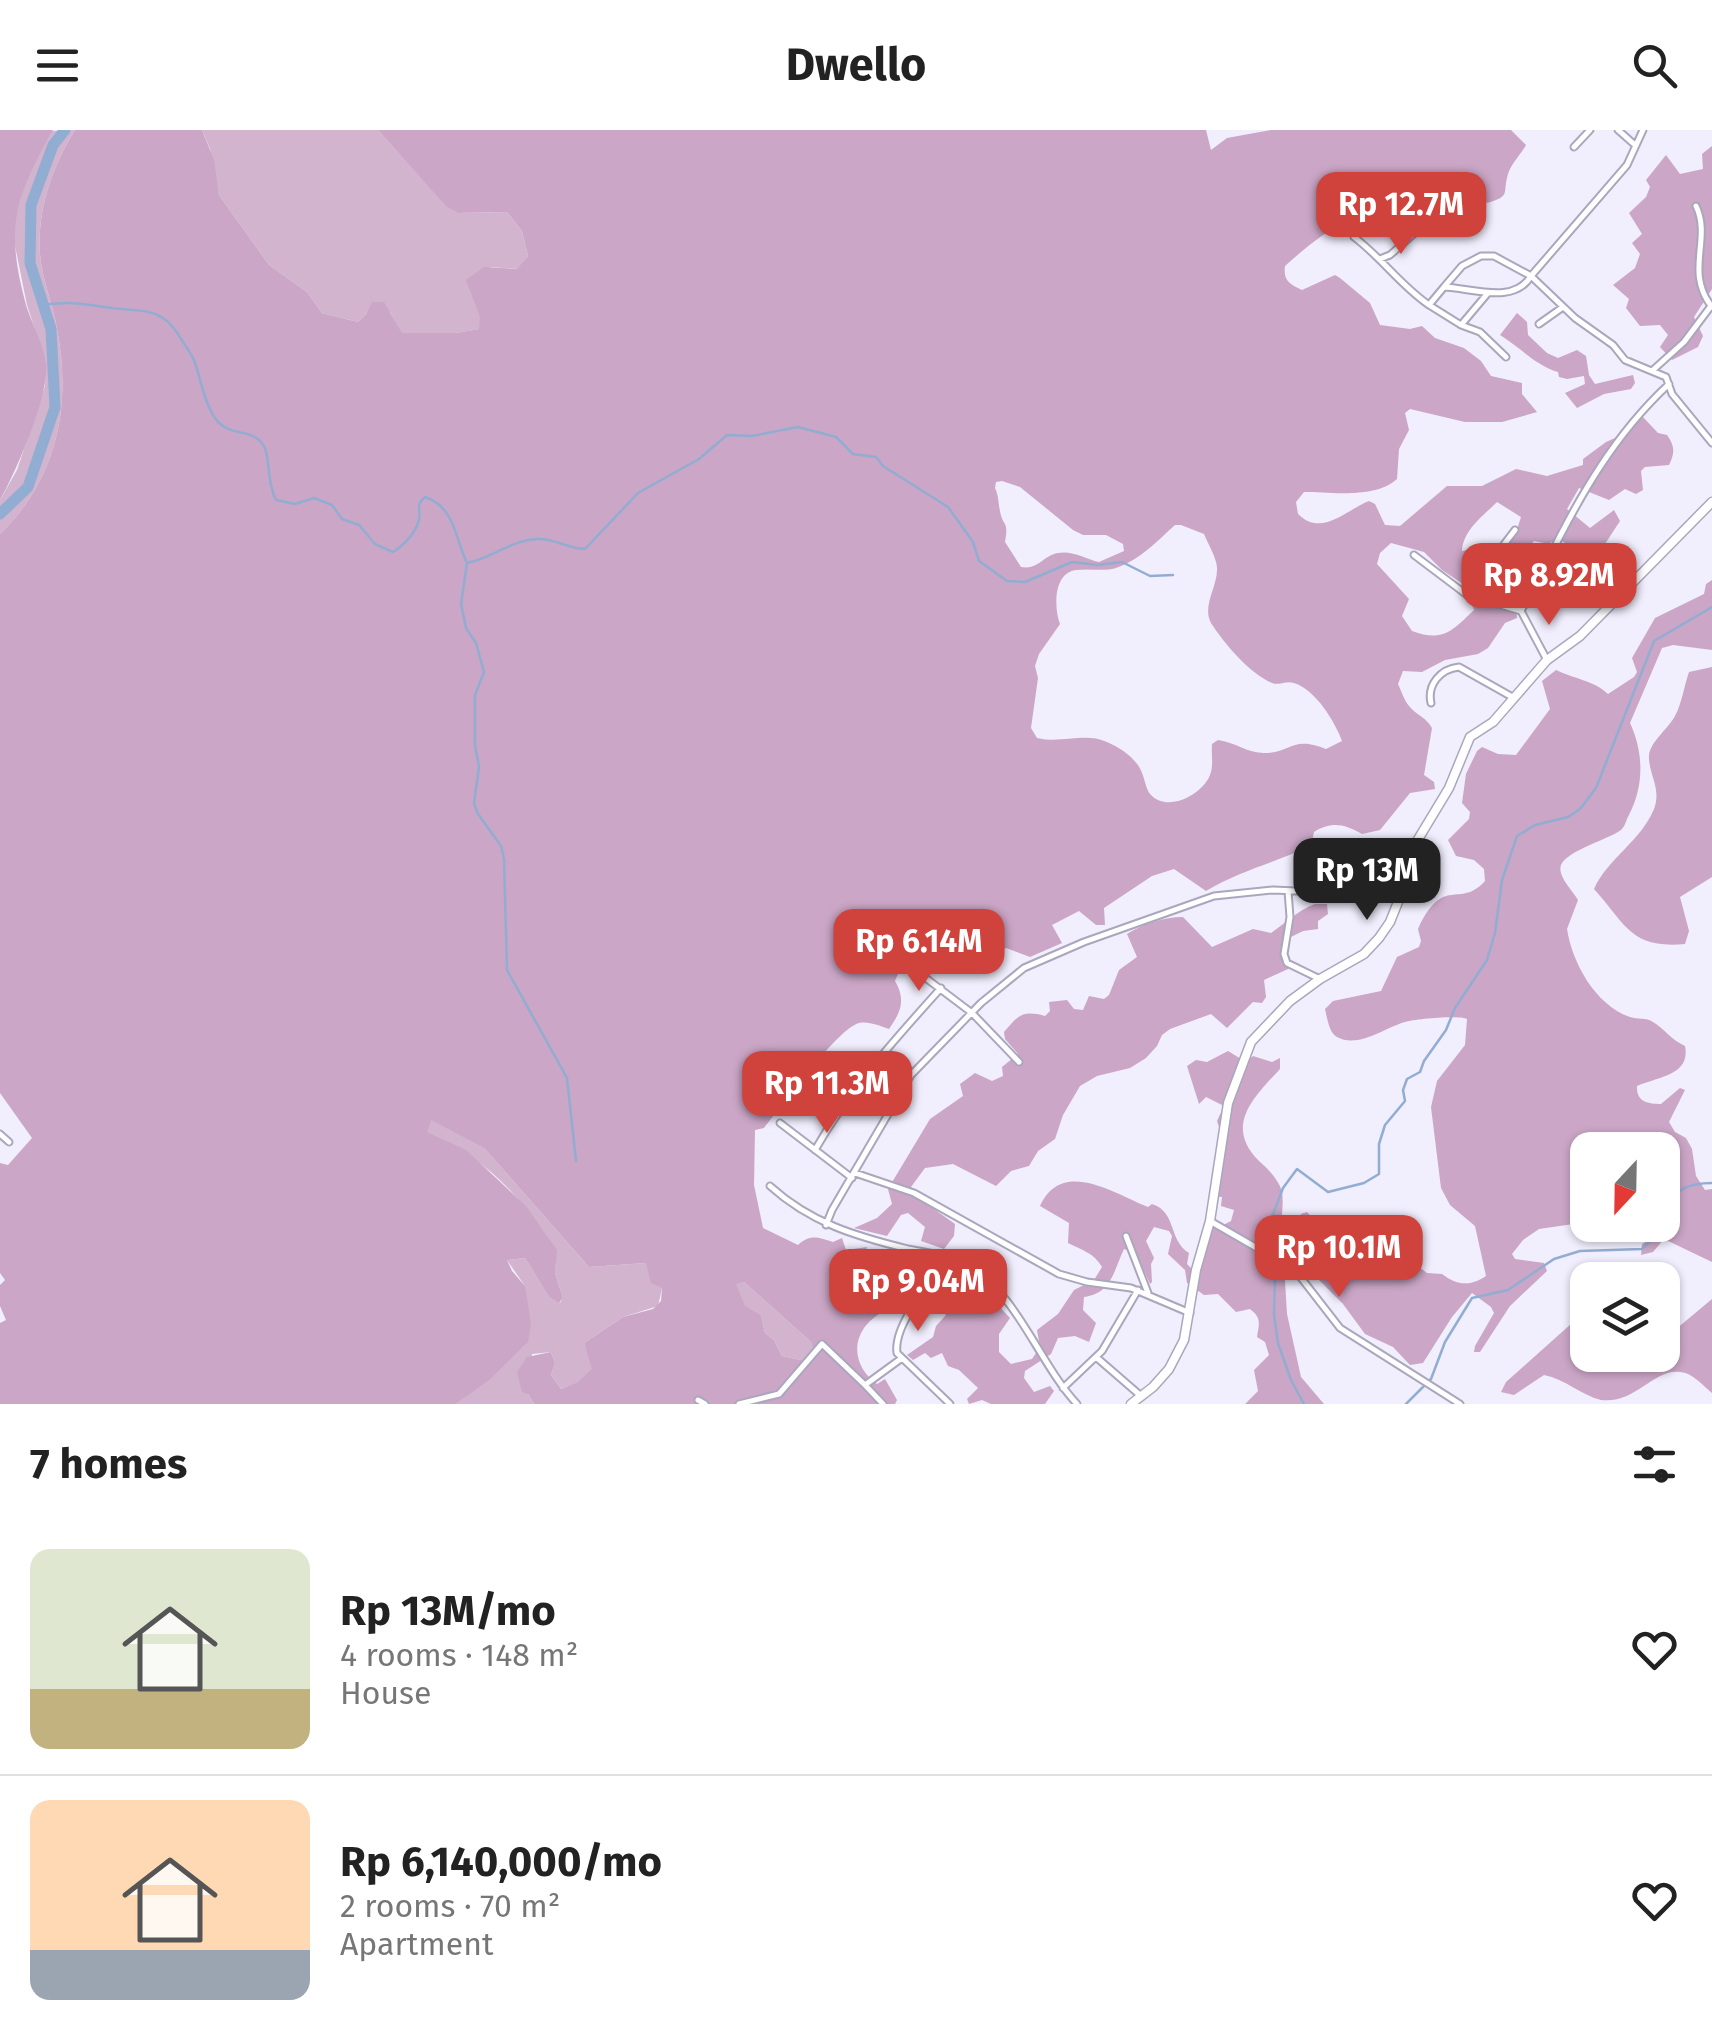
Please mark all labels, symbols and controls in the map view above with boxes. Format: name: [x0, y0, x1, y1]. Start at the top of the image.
icon: menu: [30, 38, 85, 93]
text: Dwello: [786, 38, 926, 92]
icon: search: [1627, 38, 1682, 93]
pin: Rp 12.7M: [1298, 172, 1504, 257]
text: Rp 12.7M: [1338, 185, 1464, 223]
pin: Rp 8.92M: [1446, 543, 1652, 628]
text: Rp 8.92M: [1484, 556, 1614, 594]
pin: Rp 13M: [1286, 838, 1448, 923]
text: Rp 13M: [1315, 851, 1419, 889]
pin: Rp 6.14M: [816, 909, 1022, 994]
text: Rp 6.14M: [855, 922, 983, 960]
pin: Rp 11.3M: [724, 1051, 930, 1136]
text: Rp 11.3M: [764, 1064, 890, 1102]
north arrow: [1570, 1132, 1680, 1242]
map controls: [1570, 1132, 1680, 1372]
pin: Rp 10.1M: [1236, 1215, 1442, 1300]
text: Rp 10.1M: [1277, 1228, 1401, 1266]
pin: Rp 9.04M: [815, 1249, 1021, 1334]
text: Rp 9.04M: [851, 1262, 985, 1300]
button: layers: [1570, 1262, 1680, 1372]
icon: filters: [1627, 1437, 1682, 1492]
text: 7 homes: [30, 1439, 187, 1489]
text: Rp 13M/mo: [340, 1586, 556, 1636]
icon: home: [110, 1589, 230, 1709]
icon: heart: [1627, 1622, 1682, 1677]
text: 4 rooms · 148 m²: [340, 1636, 578, 1674]
text: House: [340, 1674, 431, 1712]
text: Rp 6,140,000/mo: [340, 1837, 662, 1887]
icon: home: [110, 1840, 230, 1960]
icon: heart: [1627, 1873, 1682, 1928]
text: 2 rooms · 70 m²: [340, 1887, 560, 1925]
text: Apartment: [340, 1925, 494, 1963]

